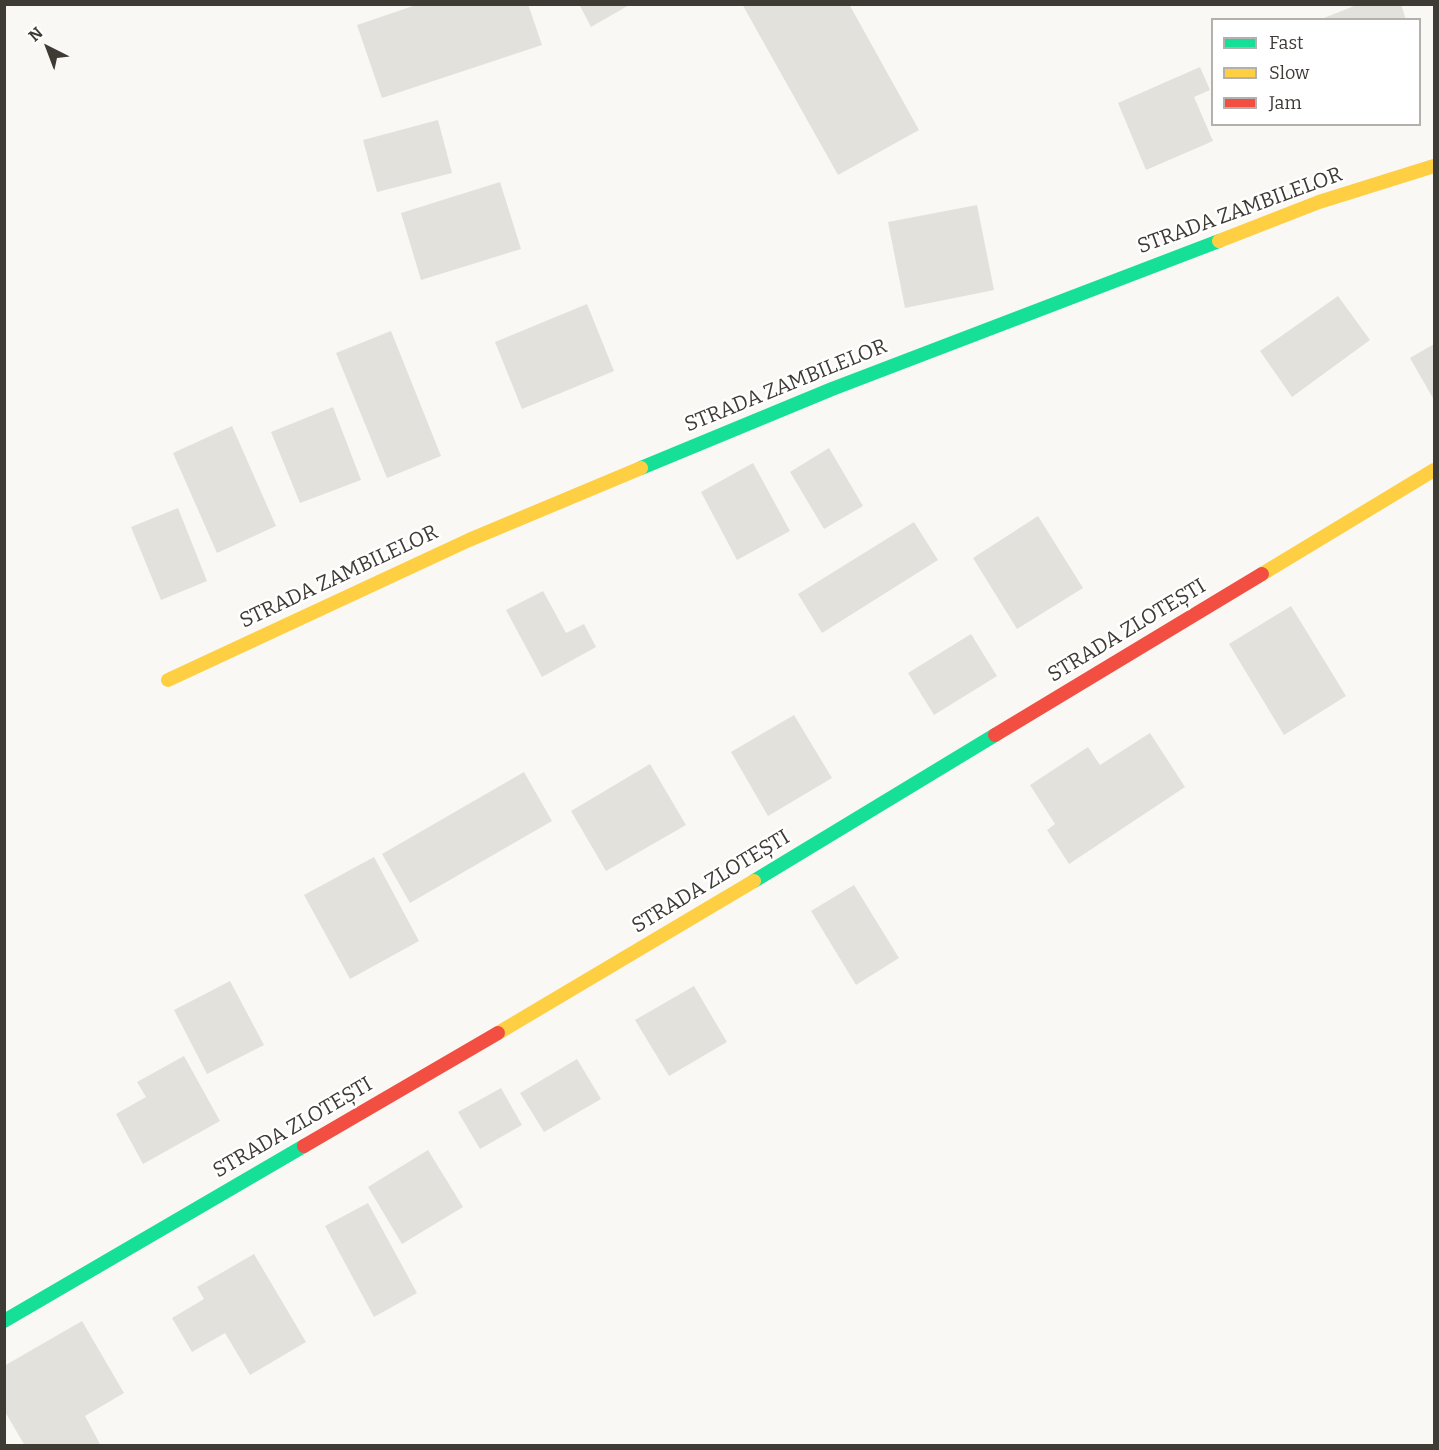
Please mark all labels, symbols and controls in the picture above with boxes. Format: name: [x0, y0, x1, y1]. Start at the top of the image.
north arrow: [18, 18, 78, 78]
legend: [1211, 18, 1421, 126]
text: N: [25, 23, 47, 45]
text: Fast: [1269, 32, 1304, 54]
text: Slow: [1269, 62, 1309, 84]
text: Jam: [1269, 92, 1302, 114]
street label: STRADA ZAMBILELOR: [1134, 162, 1346, 260]
street label: STRADA ZAMBILELOR: [681, 334, 891, 438]
street label: STRADA ZAMBILELOR: [236, 520, 442, 634]
street label: STRADA ZLOTEȘTI: [1043, 574, 1211, 688]
street label: STRADA ZLOTEȘTI: [627, 825, 795, 939]
street label: STRADA ZLOTEȘTI: [209, 1072, 377, 1184]

